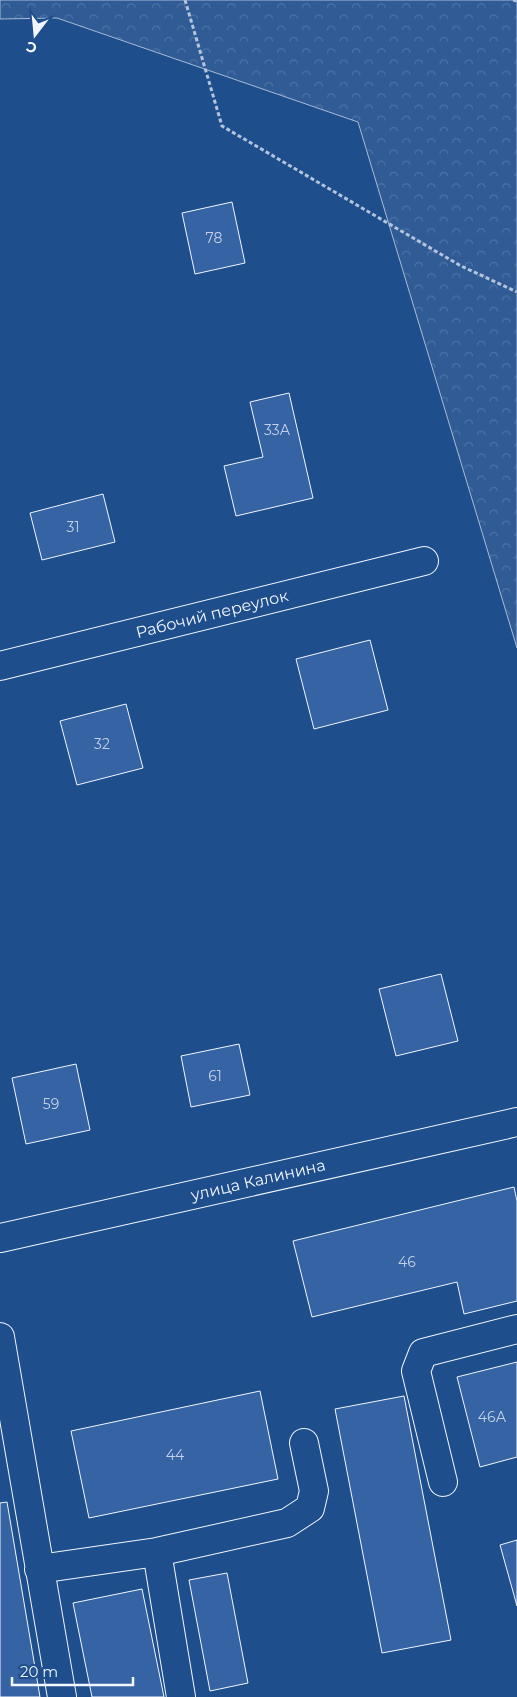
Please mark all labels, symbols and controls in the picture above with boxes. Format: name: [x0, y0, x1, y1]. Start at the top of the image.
north arrow: [10, 10, 60, 60]
text: С: [24, 37, 39, 58]
house number: 78: [206, 229, 223, 247]
house number: 33А: [264, 421, 291, 439]
house number: 31: [67, 518, 79, 536]
street label: Рабочий переулок: [134, 586, 291, 642]
house number: 32: [94, 735, 110, 753]
house number: 61: [208, 1067, 222, 1085]
house number: 59: [43, 1095, 59, 1113]
street label: улица Калинина: [188, 1155, 327, 1205]
house number: 46: [398, 1253, 416, 1271]
house number: 46А: [478, 1408, 507, 1426]
house number: 44: [166, 1446, 185, 1464]
scale bar: [12, 1654, 134, 1686]
text: 20 m: [20, 1662, 58, 1681]

